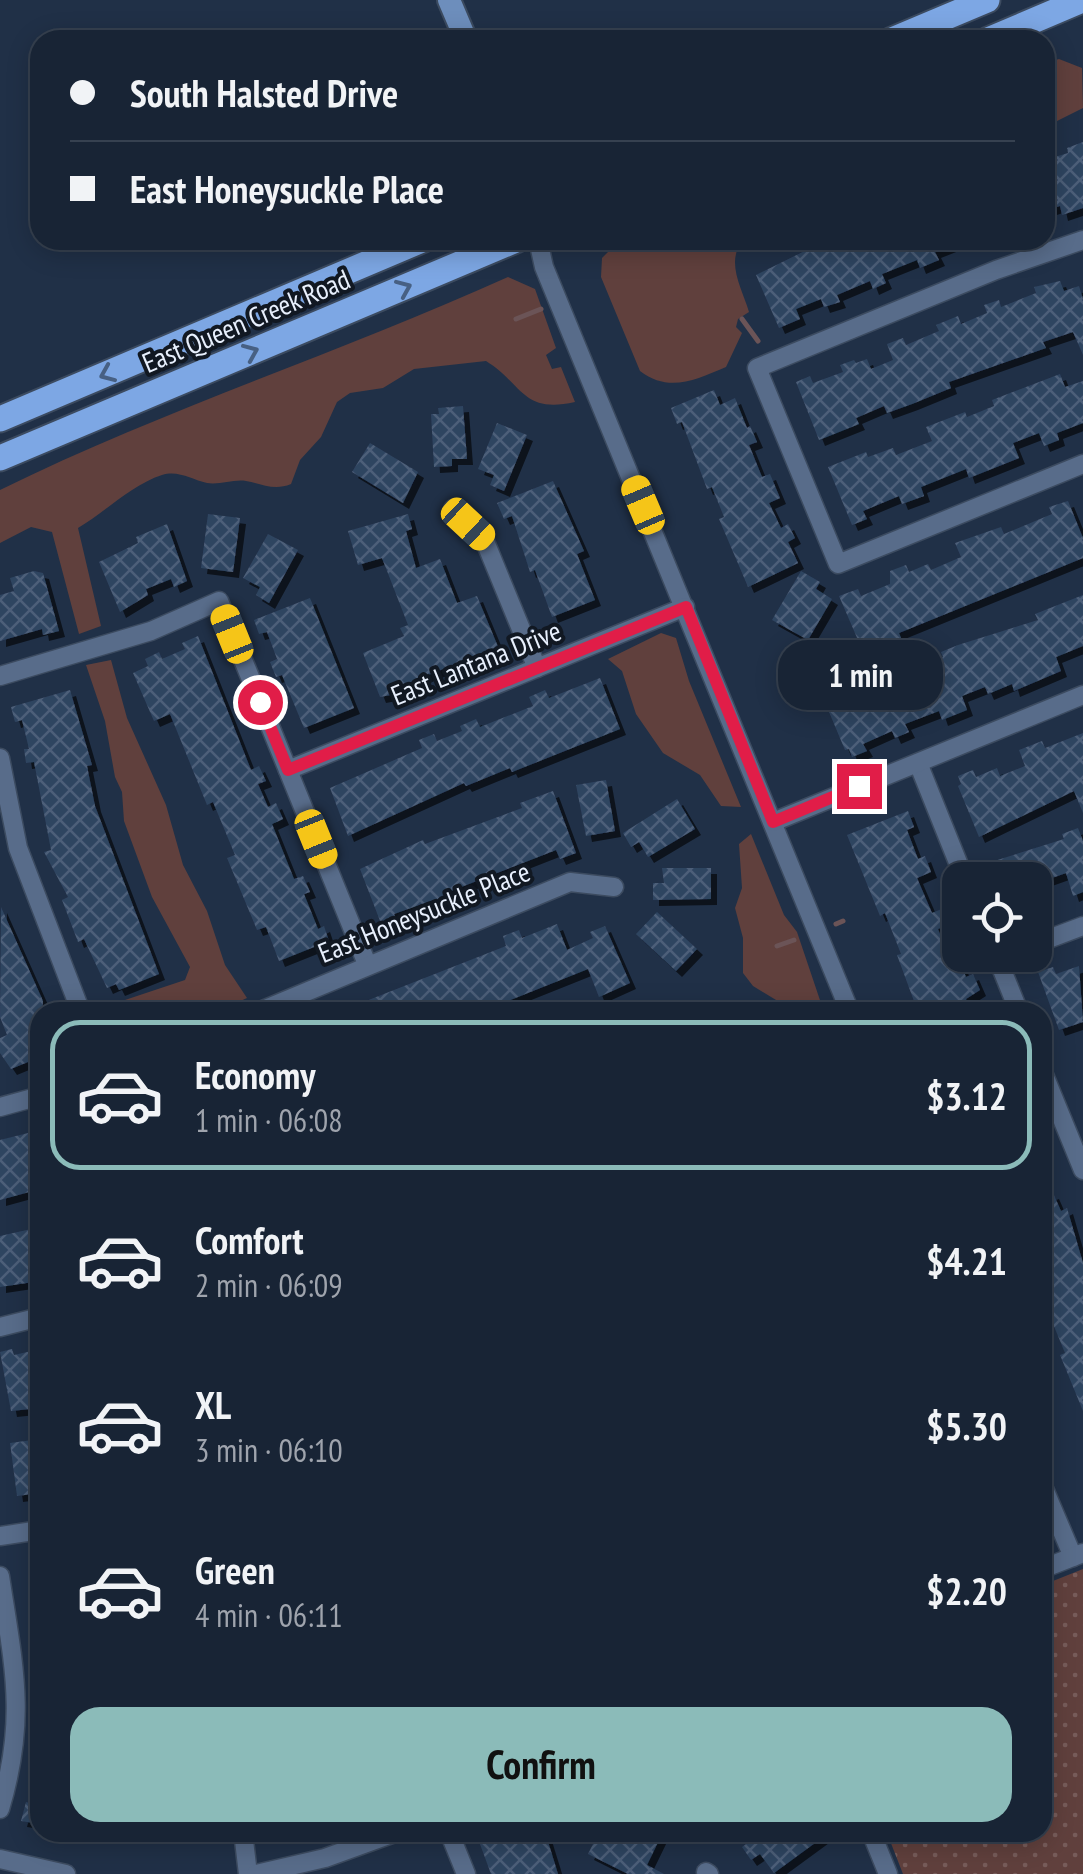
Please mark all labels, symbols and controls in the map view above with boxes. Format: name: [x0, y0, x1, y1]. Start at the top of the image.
text: South Halsted Drive: [130, 68, 398, 117]
text: East Honeysuckle Place: [130, 164, 444, 213]
street label: East Queen Creek Road: [136, 260, 355, 381]
one-way arrow: [394, 279, 412, 299]
one-way arrow: [241, 344, 259, 364]
one-way arrow: [99, 362, 117, 382]
car: [617, 472, 669, 538]
car: [436, 493, 500, 555]
car: [207, 601, 257, 667]
street label: East Lantana Drive: [385, 612, 566, 713]
callout: 1 min: [776, 641, 942, 711]
text: 1 min: [828, 654, 893, 696]
route start: [238, 680, 283, 725]
route end: [837, 764, 882, 809]
car: [291, 806, 341, 872]
street label: East Honeysuckle Place: [312, 852, 535, 971]
map controls: [942, 862, 1052, 972]
button: locate: [942, 862, 1052, 972]
icon: car: [75, 1050, 165, 1140]
text: Economy: [195, 1050, 315, 1099]
text: $3.12: [926, 1071, 1007, 1120]
text: 1 min · 06:08: [195, 1099, 343, 1141]
icon: car: [75, 1215, 165, 1305]
text: Comfort: [195, 1215, 304, 1264]
text: $4.21: [926, 1236, 1007, 1285]
text: 2 min · 06:09: [195, 1264, 343, 1306]
icon: car: [75, 1380, 165, 1470]
text: XL: [195, 1380, 231, 1429]
text: $5.30: [926, 1401, 1007, 1450]
text: 3 min · 06:10: [195, 1429, 343, 1471]
icon: car: [75, 1545, 165, 1635]
text: Green: [195, 1545, 275, 1594]
text: $2.20: [926, 1566, 1007, 1615]
text: 4 min · 06:11: [195, 1594, 343, 1636]
button: Confirm: [70, 1707, 1012, 1822]

